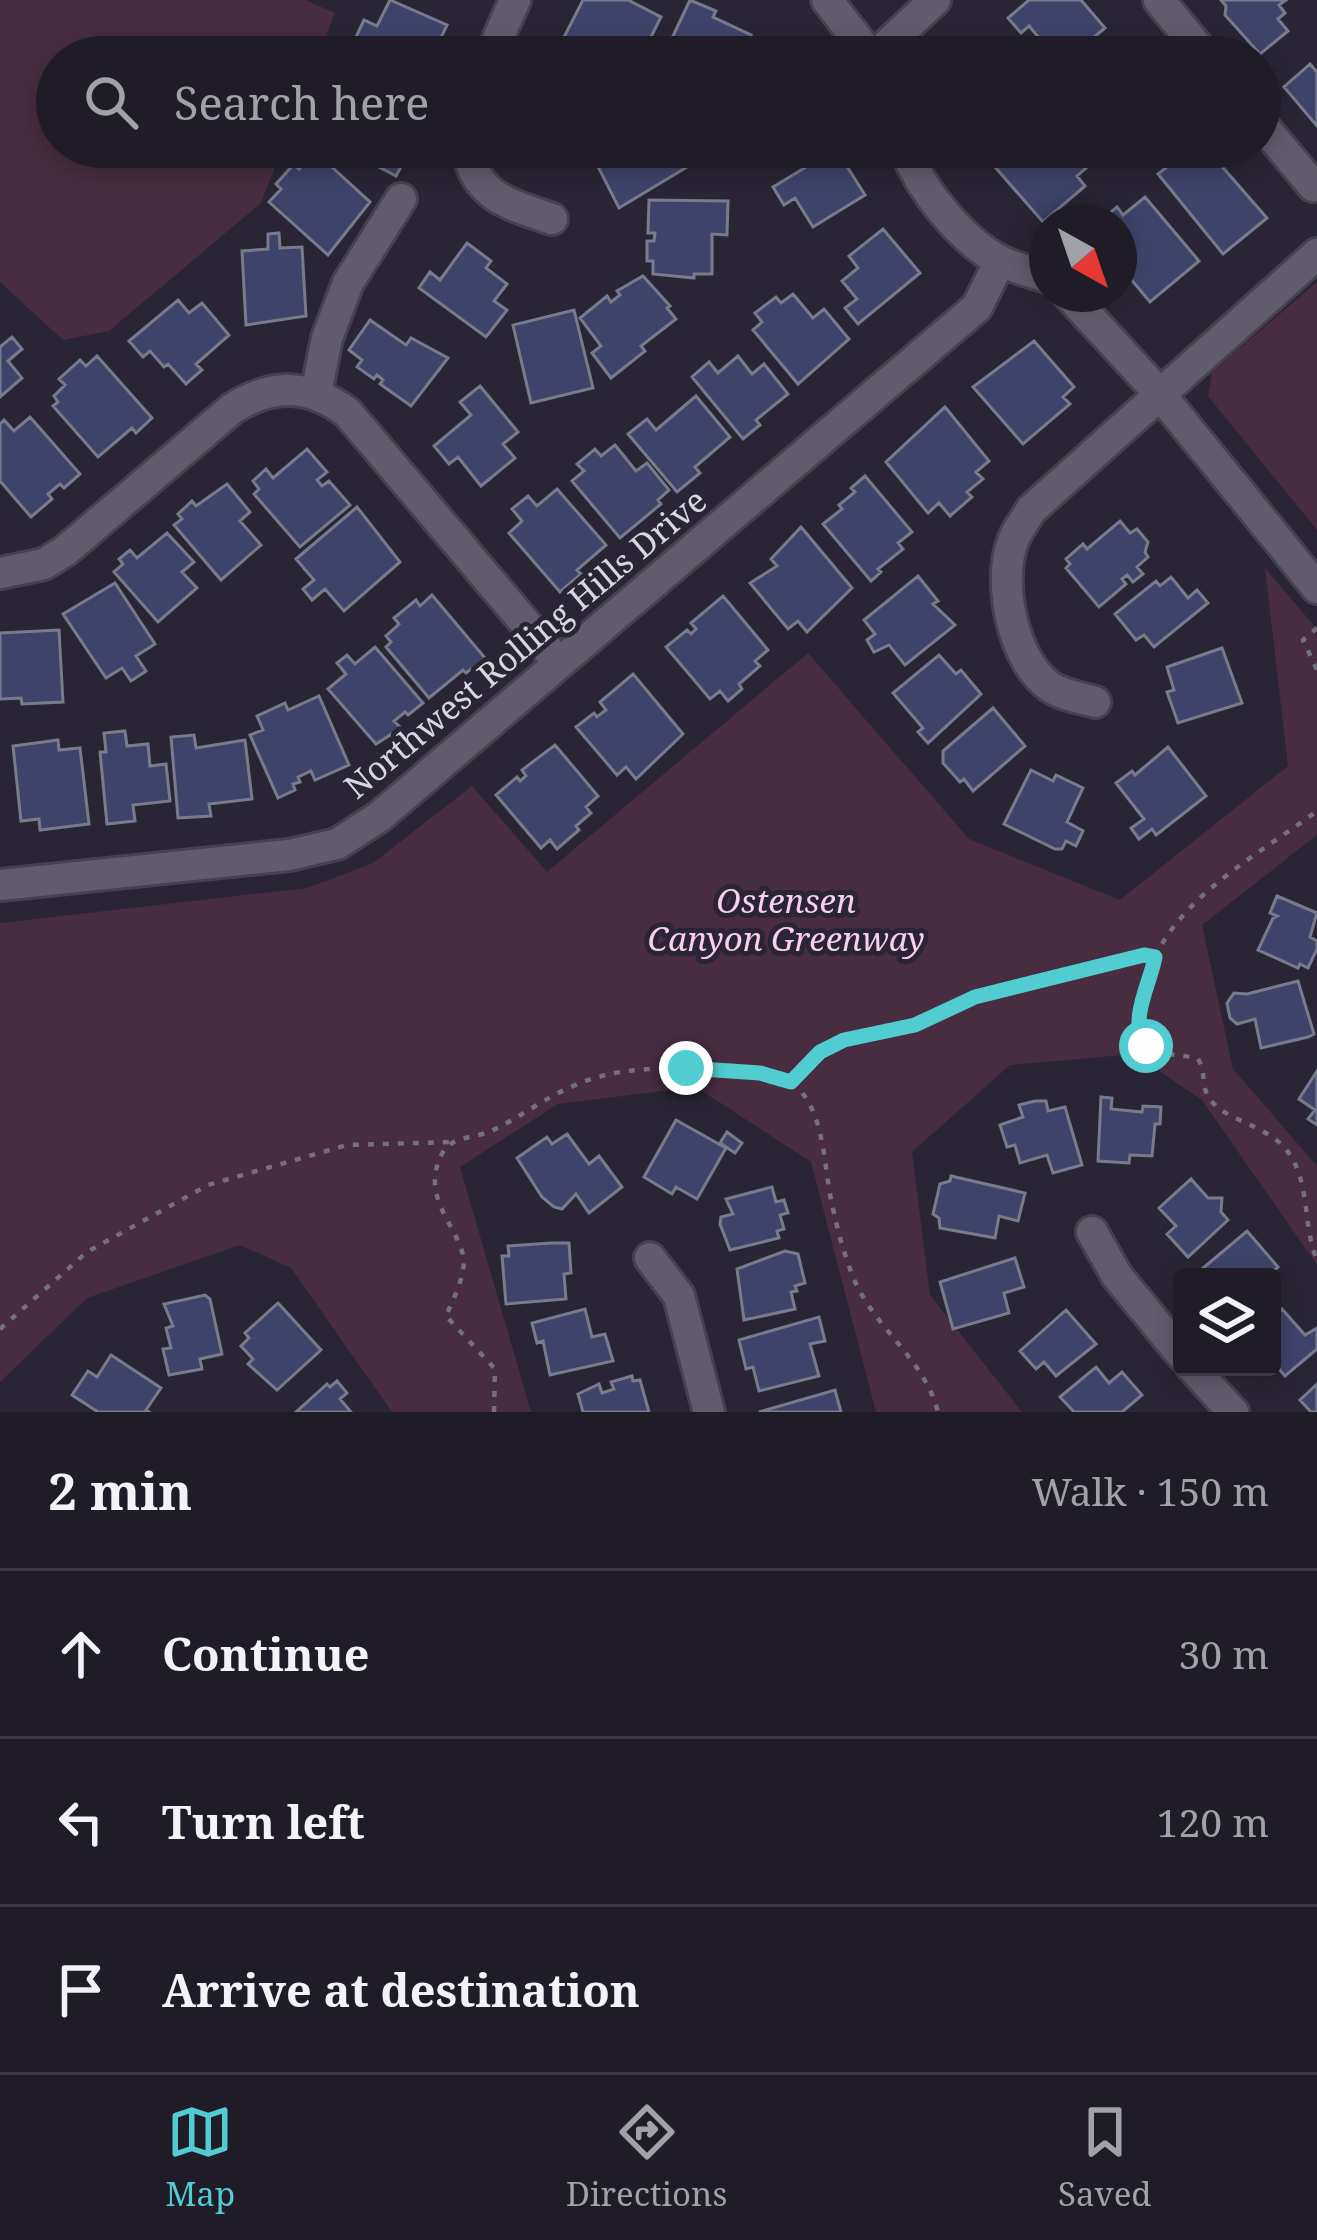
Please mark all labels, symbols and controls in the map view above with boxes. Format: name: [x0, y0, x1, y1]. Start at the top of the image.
search box: [36, 36, 1281, 168]
icon: search: [78, 69, 144, 135]
text: Search here: [174, 72, 429, 133]
north arrow: [1029, 204, 1137, 312]
street label: Northwest Rolling Hills Drive: [334, 478, 716, 808]
park label: Ostensen Canyon Greenway: [647, 878, 925, 961]
route start: [1119, 1019, 1173, 1073]
route end: [659, 1041, 713, 1095]
map controls: [1173, 1268, 1281, 1376]
button: layers: [1173, 1268, 1281, 1376]
text: 2 min: [48, 1455, 192, 1525]
text: Walk · 150 m: [1032, 1464, 1269, 1517]
icon: ahead: [48, 1621, 114, 1687]
text: Continue: [162, 1623, 370, 1684]
text: 30 m: [1178, 1627, 1269, 1680]
icon: left: [48, 1789, 114, 1855]
text: Turn left: [162, 1791, 365, 1852]
text: 120 m: [1157, 1795, 1269, 1848]
icon: arrive: [48, 1957, 114, 2023]
text: Arrive at destination: [162, 1959, 640, 2020]
tab: Map: [165, 2099, 235, 2216]
tab: Directions: [566, 2099, 727, 2216]
tab: Saved: [1058, 2099, 1152, 2216]

